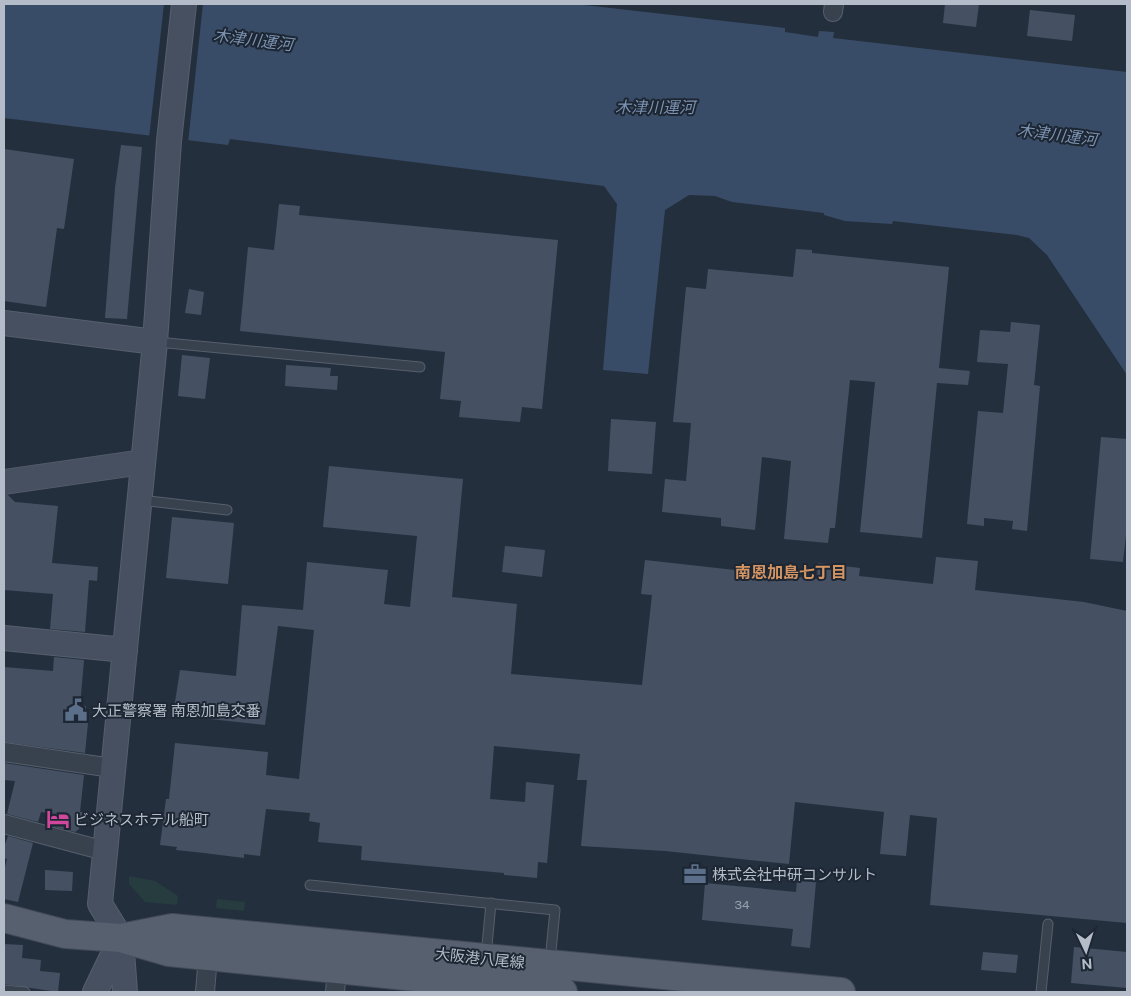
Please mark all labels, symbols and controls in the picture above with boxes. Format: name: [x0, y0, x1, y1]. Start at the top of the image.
water label: 木津川運河: [212, 26, 297, 55]
water label: 木津川運河: [615, 98, 698, 117]
water label: 木津川運河: [1016, 121, 1101, 150]
district label: 南恩加島七丁目: [735, 563, 847, 582]
public building icon: 大正警察署 南恩加島交番: [63, 697, 89, 723]
place label: 大正警察署 南恩加島交番: [92, 702, 261, 719]
hotel icon: ビジネスホテル船町: [45, 806, 71, 832]
place label: ビジネスホテル船町: [74, 811, 209, 828]
office icon: 株式会社中研コンサルト: [682, 861, 708, 887]
place label: 株式会社中研コンサルト: [712, 866, 877, 883]
house number: 34: [734, 898, 750, 912]
north arrow: [1061, 926, 1111, 976]
street label: 大阪港八尾線: [434, 945, 526, 971]
text: N: [1081, 956, 1093, 972]

